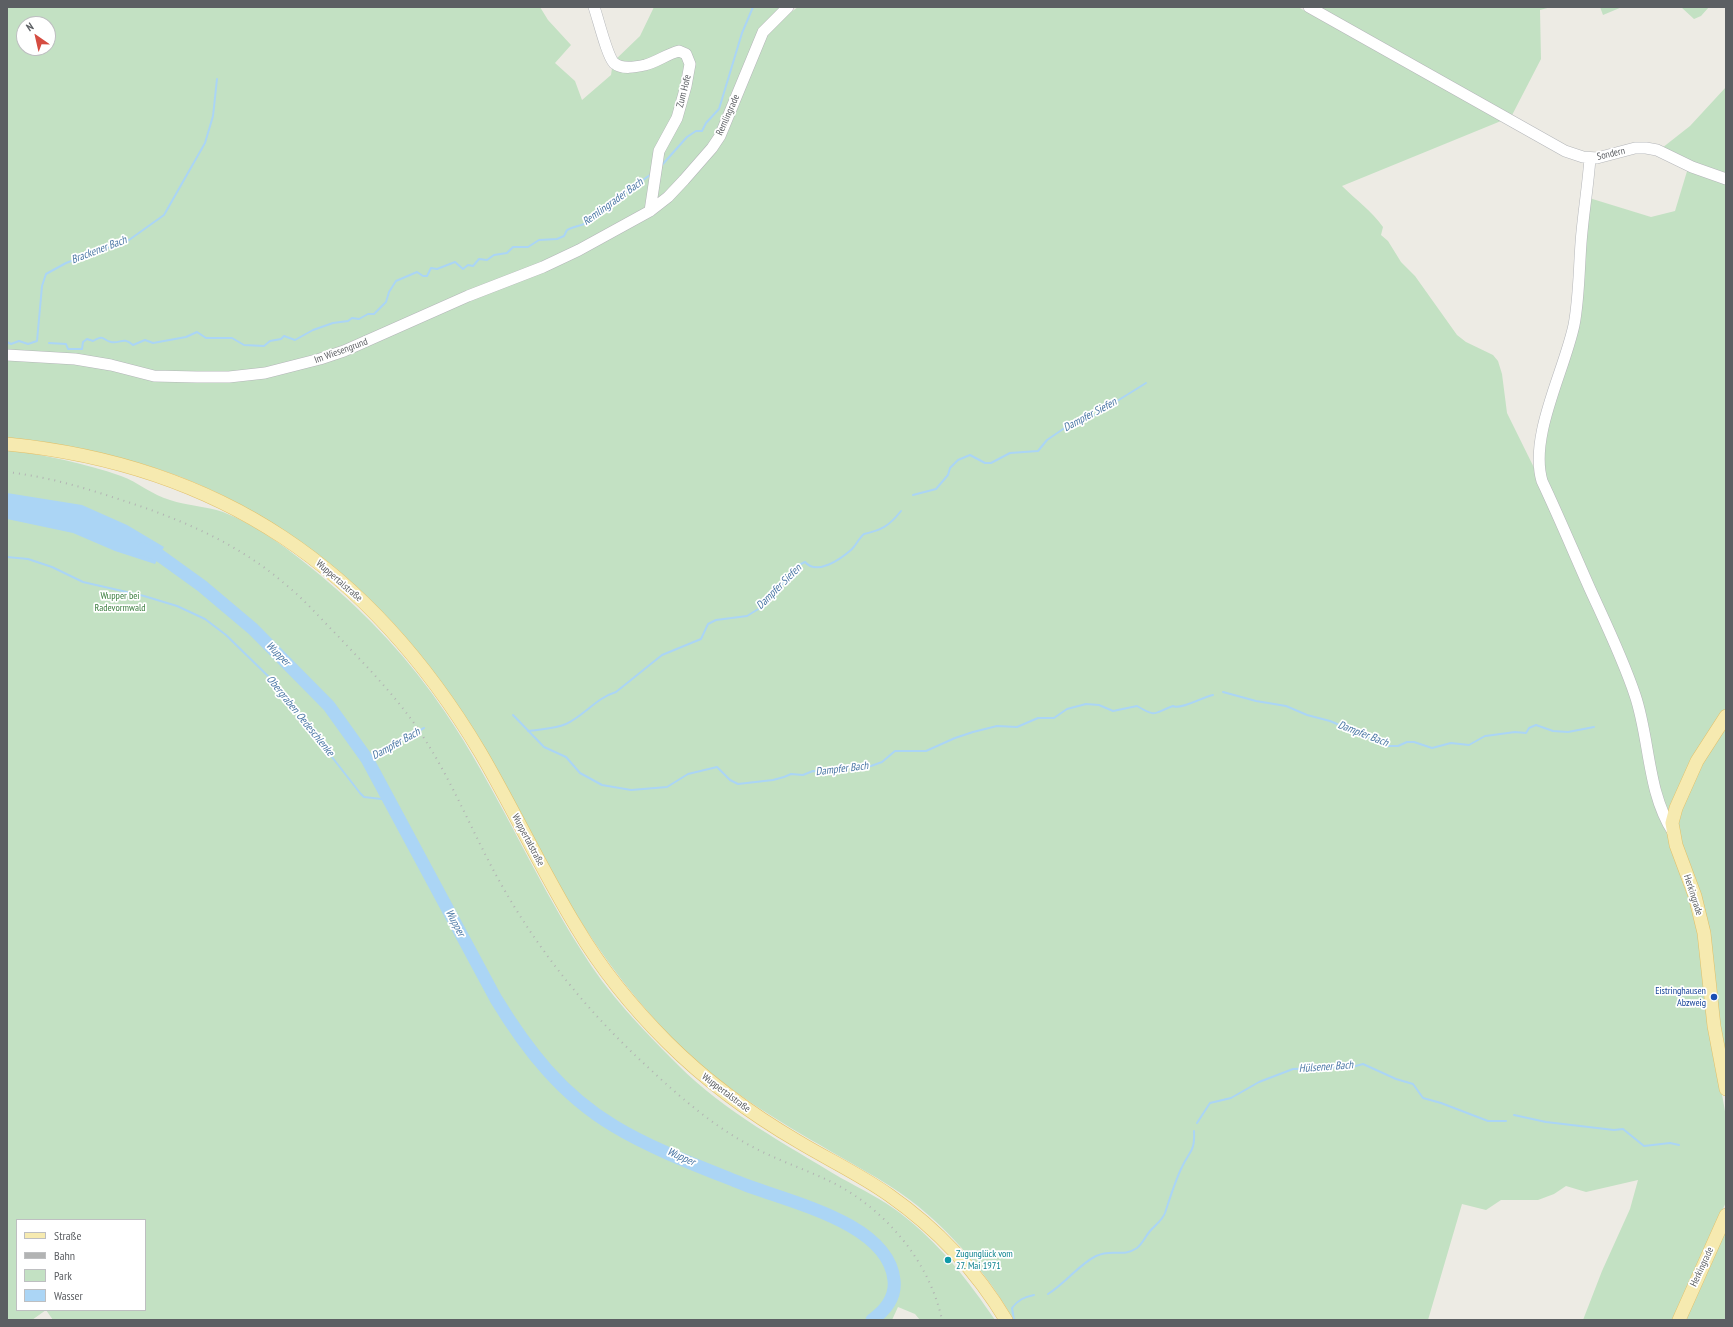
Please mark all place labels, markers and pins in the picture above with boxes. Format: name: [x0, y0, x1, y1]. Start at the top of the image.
place label: Eistringhausen Abzweig: [1655, 985, 1706, 1008]
marker: Eistringhausen Abzweig: [1709, 992, 1719, 1002]
place label: Zugunglück vom 27. Mai 1971: [956, 1248, 1013, 1272]
marker: Zugunglück vom 27. Mai 1971: [943, 1255, 953, 1265]

